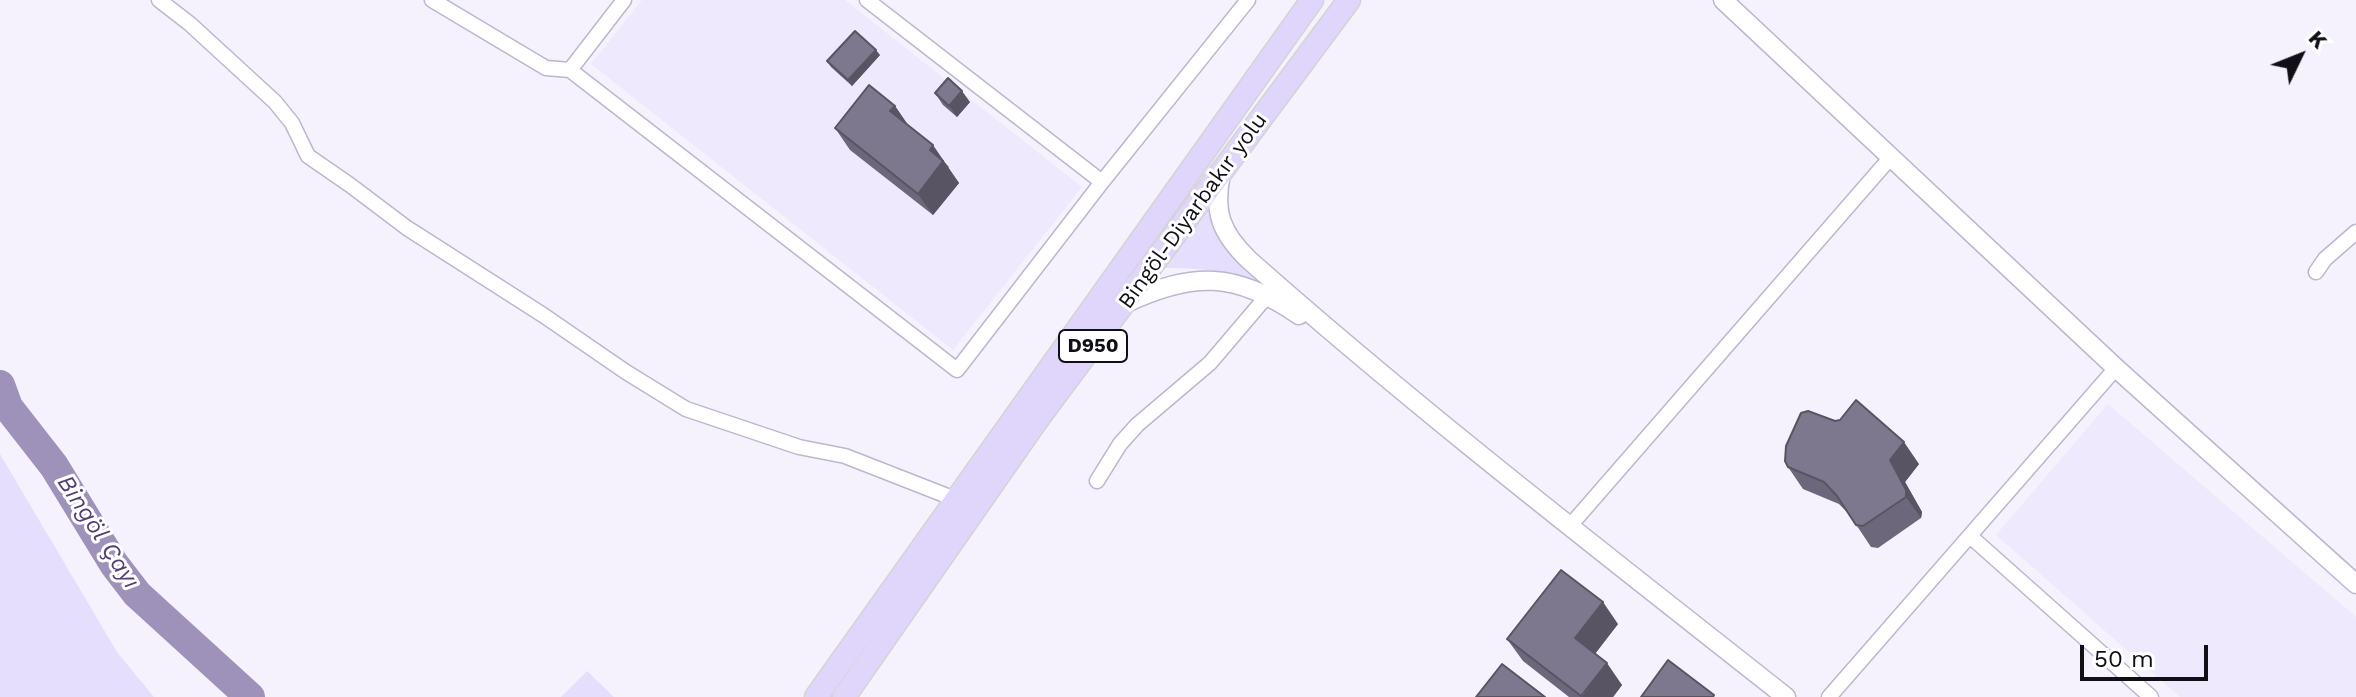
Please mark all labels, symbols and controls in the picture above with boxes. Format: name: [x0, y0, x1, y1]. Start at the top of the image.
north arrow: [2260, 16, 2340, 96]
text: K: [2304, 25, 2332, 53]
street label: Bingöl-Diyarbakır yolu: [1113, 108, 1273, 314]
road number: D950: [1059, 330, 1127, 362]
water label: Bingöl Çayı: [51, 470, 145, 594]
scale bar: [2084, 629, 2212, 679]
text: 50 m: [2094, 645, 2154, 673]

